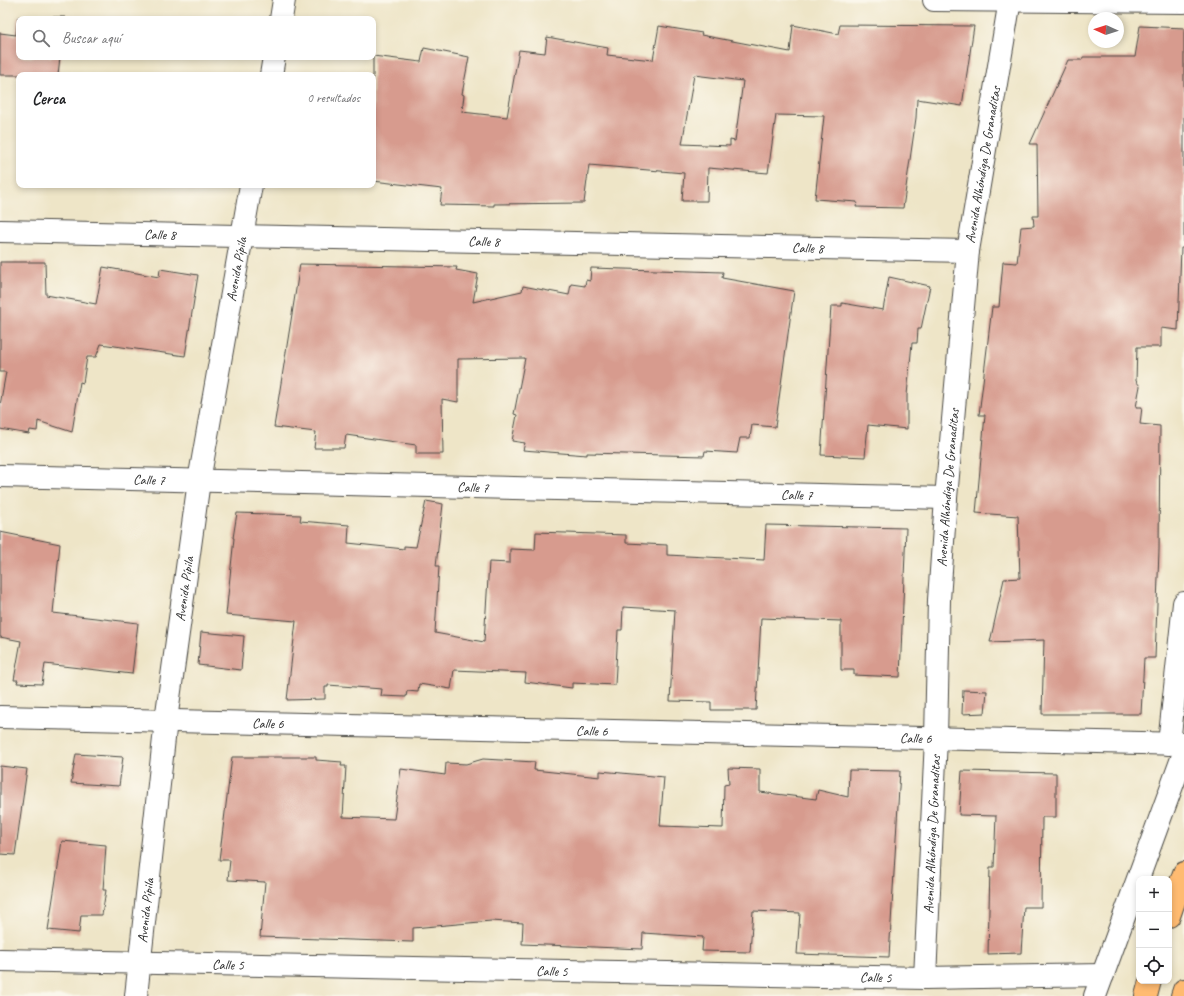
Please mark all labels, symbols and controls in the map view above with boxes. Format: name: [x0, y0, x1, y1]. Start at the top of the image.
north arrow: [1088, 12, 1124, 48]
search box: [16, 16, 376, 60]
icon: search: [30, 27, 52, 49]
text: Buscar aquí: [62, 29, 121, 48]
street label: Avenida Alhóndiga De Granaditas: [961, 84, 1005, 244]
text: Cerca: [32, 88, 65, 109]
text: 0 resultados: [307, 90, 360, 106]
street label: Calle 8: [144, 226, 178, 244]
street label: Calle 8: [468, 233, 502, 250]
street label: Avenida Pípila: [223, 234, 251, 303]
street label: Calle 8: [792, 239, 826, 257]
street label: Avenida Alhóndiga De Granaditas: [933, 407, 963, 567]
street label: Calle 7: [133, 471, 166, 489]
street label: Calle 7: [457, 479, 490, 496]
street label: Calle 7: [781, 486, 814, 504]
street label: Avenida Pípila: [172, 554, 198, 622]
street label: Calle 6: [252, 715, 285, 732]
street label: Calle 6: [576, 722, 609, 740]
street label: Calle 6: [900, 730, 933, 747]
street label: Avenida Alhóndiga De Granaditas: [920, 753, 944, 914]
street label: Avenida Pípila: [134, 876, 158, 944]
map controls: [1136, 876, 1172, 984]
button: +: [1136, 876, 1172, 912]
button: −: [1136, 912, 1172, 948]
button: locate: [1136, 948, 1172, 984]
street label: Calle 5: [212, 956, 245, 974]
street label: Calle 5: [536, 962, 569, 980]
street label: Calle 5: [860, 969, 893, 986]

